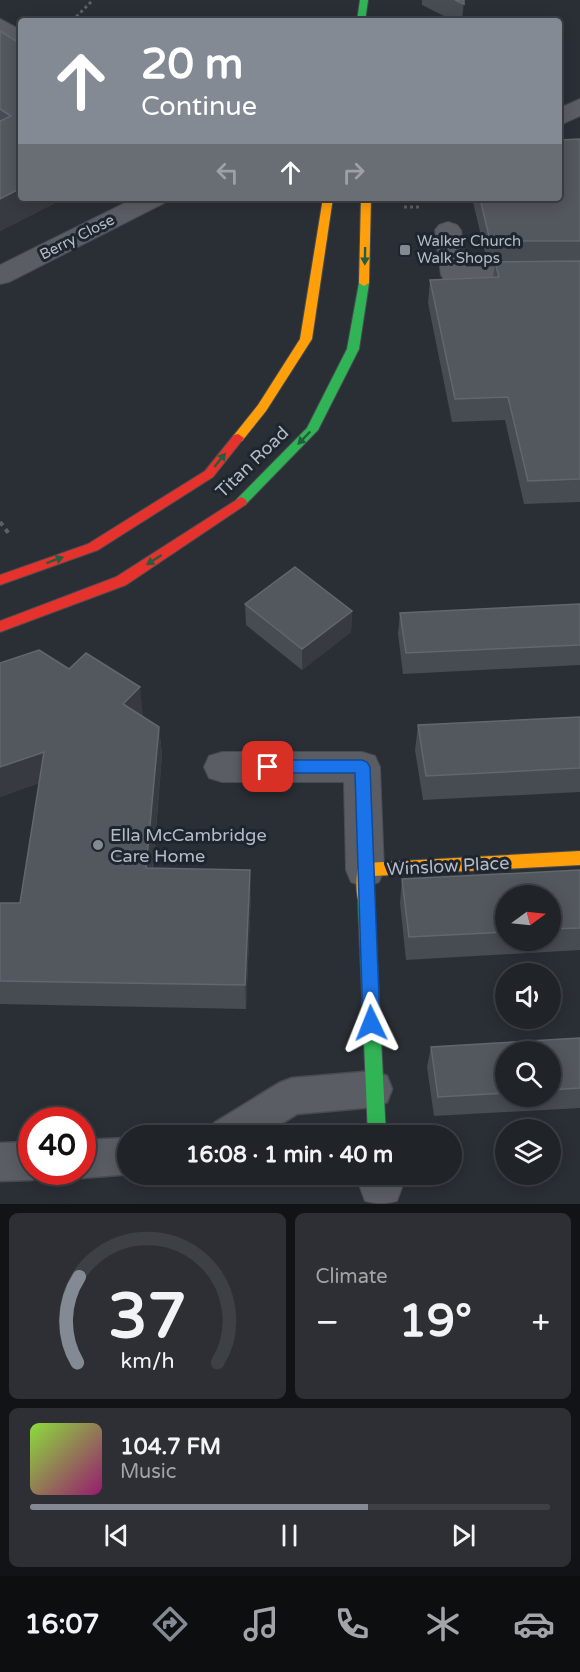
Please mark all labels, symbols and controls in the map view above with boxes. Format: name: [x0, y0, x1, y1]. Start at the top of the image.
text: 20 m: [141, 39, 243, 90]
icon: ahead: [42, 42, 120, 120]
text: Continue: [141, 90, 257, 123]
icon: left: [211, 156, 244, 189]
icon: ahead: [274, 156, 307, 189]
icon: right: [337, 156, 370, 189]
street label: Berry Close: [37, 211, 117, 263]
place label: Walker Church Walk Shops: [417, 232, 521, 267]
marker: Walker Church Walk Shops: [398, 243, 412, 257]
one-way arrow: [360, 247, 370, 266]
street label: Titan Road: [211, 422, 293, 502]
one-way arrow: [298, 430, 312, 444]
one-way arrow: [214, 452, 227, 468]
one-way arrow: [145, 554, 162, 565]
one-way arrow: [46, 555, 64, 565]
pin: [242, 741, 293, 792]
icon: arrive: [251, 750, 284, 783]
place label: Ella McCambridge Care Home: [110, 824, 267, 867]
marker: Ella McCambridge Care Home: [91, 838, 105, 852]
street label: Winslow Place: [386, 852, 510, 880]
north arrow: [495, 885, 561, 951]
map controls: [495, 885, 561, 1185]
button: sound: [495, 963, 561, 1029]
position arrow: [339, 991, 403, 1055]
button: search: [495, 1041, 561, 1107]
speed limit sign: 40: [18, 1107, 96, 1185]
button: layers: [495, 1119, 561, 1185]
text: 16:08 · 1 min · 40 m: [186, 1142, 393, 1168]
text: Climate: [316, 1265, 388, 1289]
text: 37: [108, 1280, 186, 1355]
text: 19°: [398, 1295, 472, 1349]
text: −: [316, 1303, 339, 1342]
text: +: [531, 1303, 550, 1342]
text: km/h: [120, 1348, 174, 1374]
text: 104.7 FM: [120, 1434, 221, 1460]
text: Music: [120, 1460, 176, 1484]
icon: previous: [100, 1519, 133, 1552]
icon: pause: [273, 1519, 306, 1552]
icon: next: [447, 1519, 480, 1552]
icon: directions: [149, 1603, 191, 1645]
icon: music: [240, 1603, 282, 1645]
icon: phone: [331, 1603, 373, 1645]
icon: climate: [422, 1603, 464, 1645]
icon: car: [513, 1603, 555, 1645]
text: 16:07: [25, 1608, 99, 1641]

